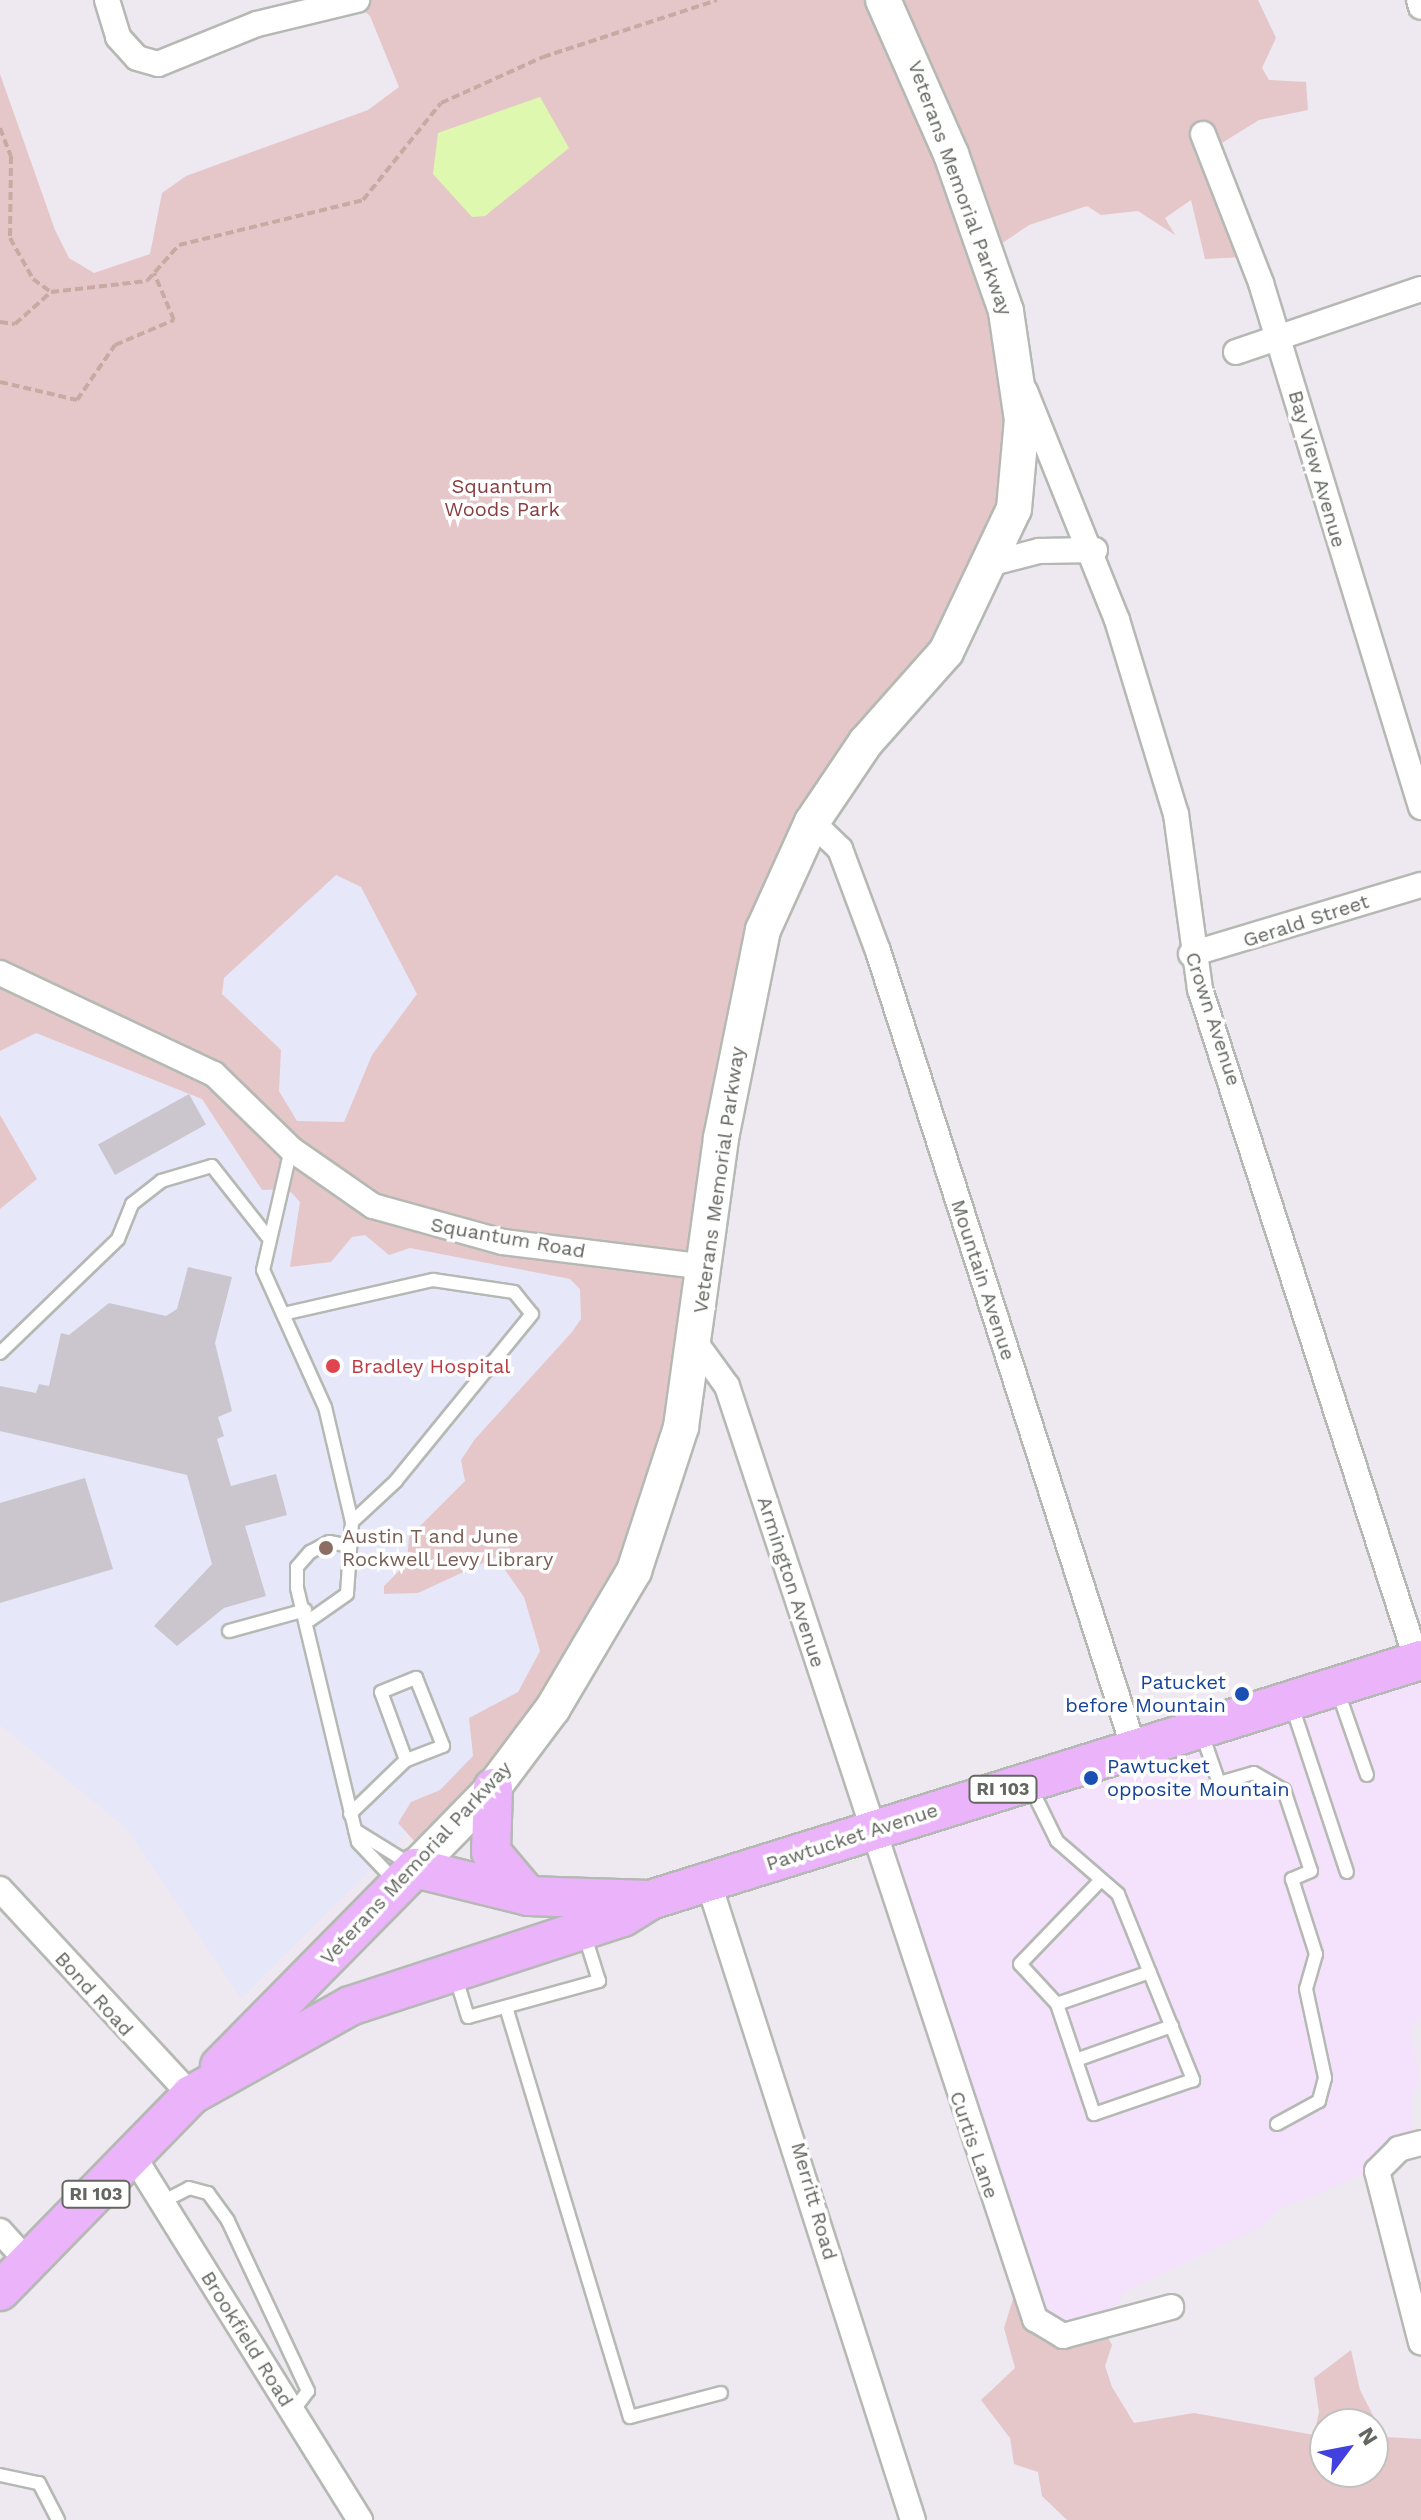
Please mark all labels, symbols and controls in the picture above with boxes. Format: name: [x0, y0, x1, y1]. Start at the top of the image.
street label: Veterans Memorial Parkway: [903, 57, 1017, 319]
street label: Bay View Avenue: [1283, 386, 1351, 552]
park label: Squantum Woods Park: [444, 474, 560, 521]
street label: Gerald Street: [1240, 889, 1372, 953]
street label: Crown Avenue: [1180, 949, 1246, 1089]
street label: Veterans Memorial Parkway: [688, 1045, 750, 1315]
street label: Mountain Avenue: [946, 1196, 1020, 1364]
street label: Squantum Road: [429, 1213, 587, 1263]
place label: Bradley Hospital: [351, 1354, 511, 1378]
marker: Bradley Hospital: [322, 1355, 344, 1377]
street label: Armington Avenue: [752, 1493, 830, 1671]
place label: Austin T and June Rockwell Levy Library: [342, 1524, 554, 1571]
marker: Austin T and June Rockwell Levy Library: [317, 1539, 335, 1557]
place label: Patucket before Mountain: [1065, 1670, 1226, 1717]
marker: Patucket before Mountain: [1233, 1685, 1251, 1703]
place label: Pawtucket opposite Mountain: [1107, 1754, 1290, 1801]
street label: Veterans Memorial Parkway: [315, 1756, 517, 1970]
marker: Pawtucket opposite Mountain: [1082, 1769, 1100, 1787]
road number: RI 103: [967, 1775, 1039, 1803]
street label: Pawtucket Avenue: [763, 1798, 941, 1876]
street label: Bond Road: [50, 1947, 138, 2041]
street label: Curtis Lane: [944, 2088, 1004, 2202]
street label: Merritt Road: [786, 2139, 842, 2263]
road number: RI 103: [60, 2180, 132, 2208]
street label: Brookfield Road: [196, 2267, 298, 2411]
north arrow: [1309, 2408, 1389, 2488]
text: N: [1353, 2423, 1383, 2450]

